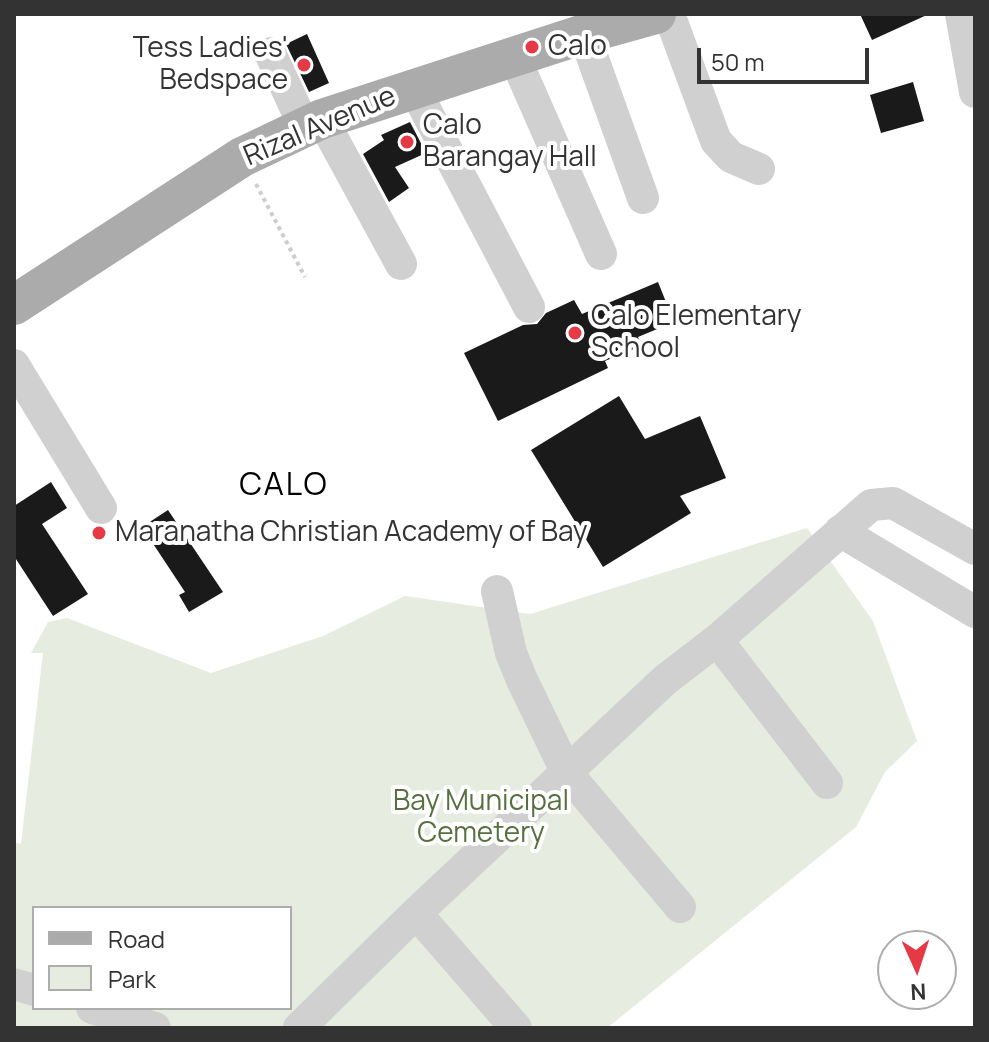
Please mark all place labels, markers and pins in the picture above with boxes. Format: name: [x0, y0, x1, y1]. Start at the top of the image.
place label: Calo: [548, 30, 607, 64]
place label: Tess Ladies' Bedspace: [133, 32, 288, 98]
marker: Calo: [523, 38, 541, 56]
marker: Tess Ladies' Bedspace: [295, 56, 313, 74]
place label: Calo Barangay Hall: [423, 109, 597, 175]
marker: Calo Barangay Hall: [398, 133, 416, 151]
place label: Calo Elementary School: [591, 300, 801, 366]
marker: Calo Elementary School: [566, 324, 584, 342]
place label: Maranatha Christian Academy of Bay: [115, 516, 587, 550]
marker: Maranatha Christian Academy of Bay: [90, 524, 108, 542]

